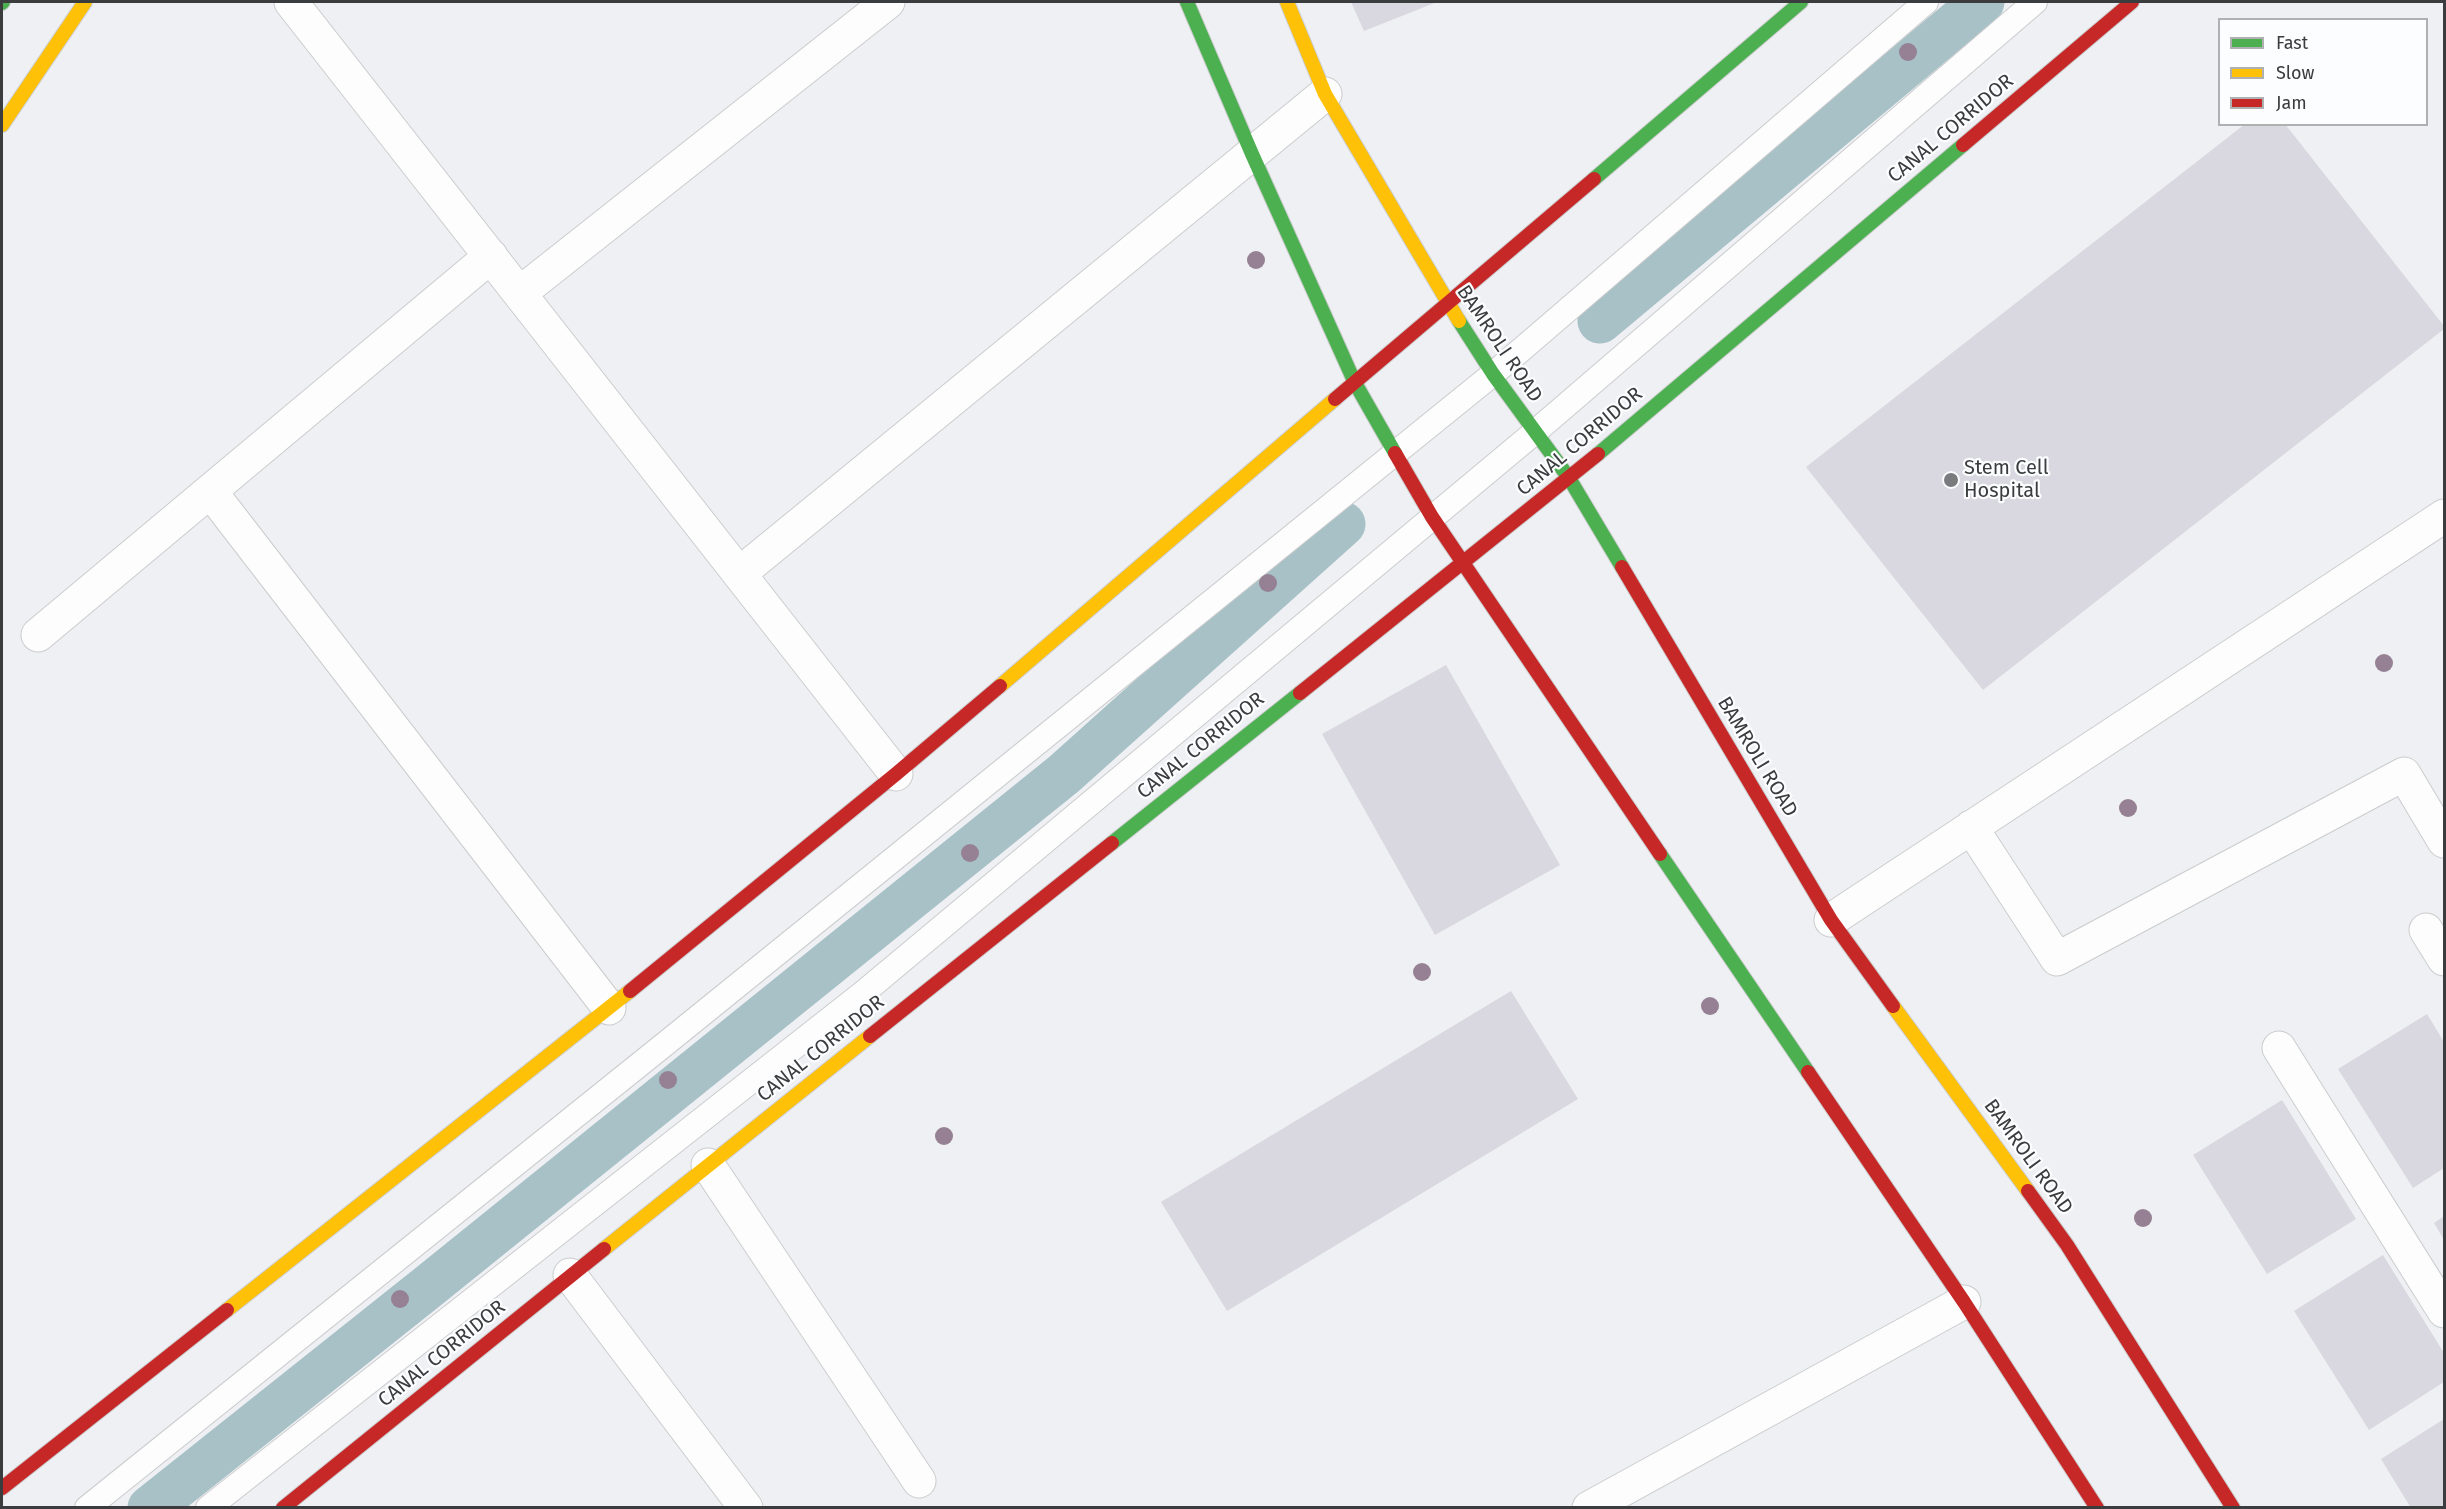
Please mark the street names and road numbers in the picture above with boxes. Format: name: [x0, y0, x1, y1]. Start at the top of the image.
street label: CANAL CORRIDOR: [1883, 69, 2019, 189]
street label: BAMROLI ROAD: [1451, 281, 1547, 407]
street label: CANAL CORRIDOR: [1512, 382, 1648, 502]
street label: CANAL CORRIDOR: [1133, 687, 1269, 805]
street label: BAMROLI ROAD: [1712, 693, 1802, 821]
street label: CANAL CORRIDOR: [753, 990, 889, 1108]
street label: BAMROLI ROAD: [1978, 1095, 2078, 1219]
street label: CANAL CORRIDOR: [374, 1295, 510, 1413]

